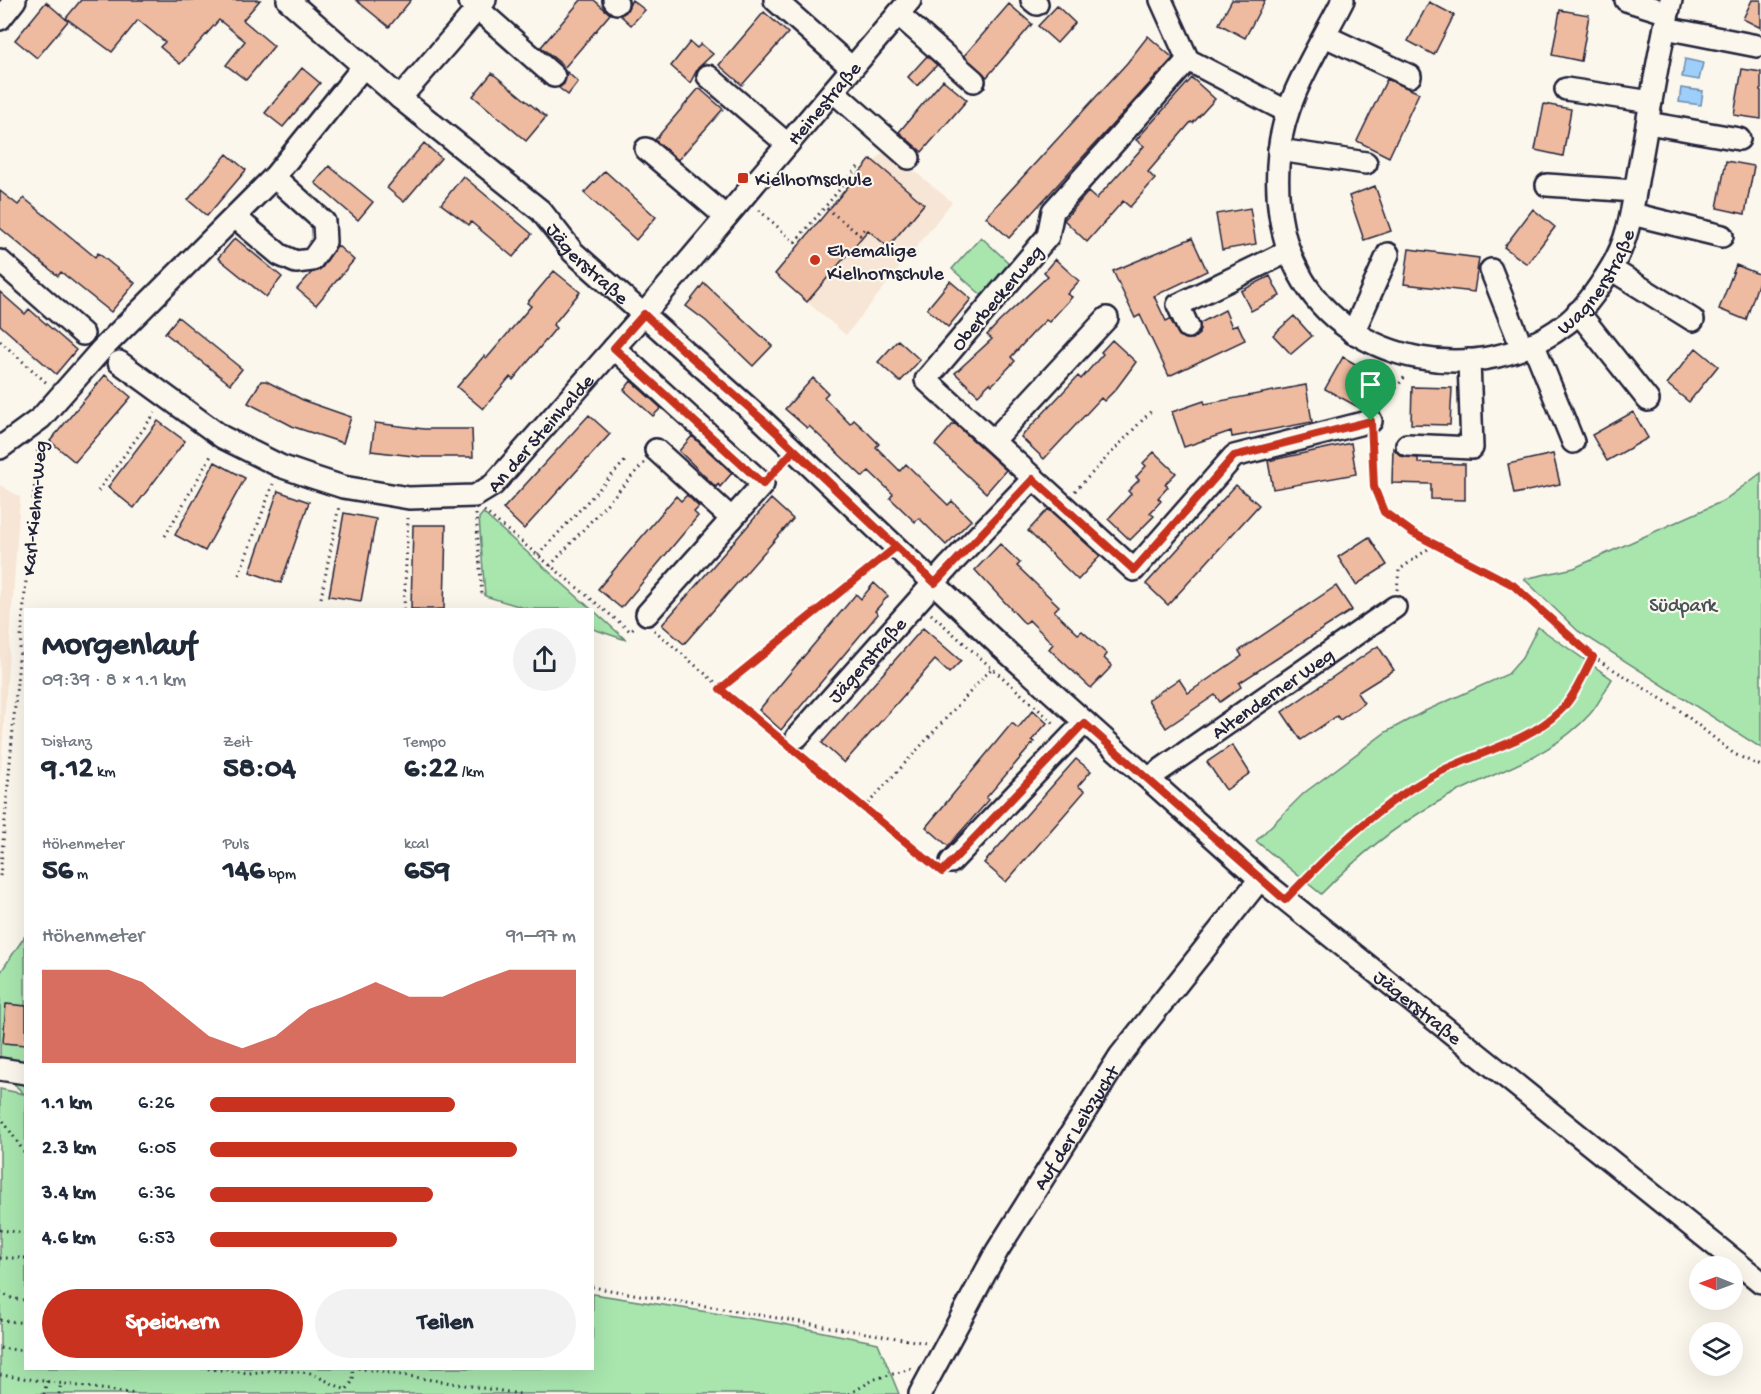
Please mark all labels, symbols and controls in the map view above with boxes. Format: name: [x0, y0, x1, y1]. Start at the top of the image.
street label: Heinestraße: [784, 58, 868, 151]
place label: Kielhornschule: [755, 170, 872, 193]
marker: Kielhornschule: [736, 171, 750, 185]
street label: Jägerstraße: [540, 220, 633, 311]
street label: Wagnerstraße: [1554, 227, 1642, 341]
place label: Ehemalige Kielhornschule: [827, 241, 944, 287]
street label: Oberbeckerweg: [948, 242, 1050, 357]
marker: Ehemalige Kielhornschule: [808, 253, 822, 267]
pin: [1345, 359, 1396, 421]
icon: arrive: [1354, 368, 1387, 401]
street label: An der Steinhalde: [484, 370, 601, 498]
street label: Karl-Kiehm-Weg: [19, 440, 54, 577]
park label: Südpark: [1649, 596, 1719, 619]
street label: Jägerstraße: [825, 614, 913, 709]
text: Morgenlauf: [42, 628, 196, 666]
button: share: [513, 628, 576, 691]
street label: Altenderner Weg: [1209, 645, 1340, 746]
text: 09:39 · 8 × 1.1 km: [42, 670, 186, 693]
text: Distanz: [42, 734, 92, 753]
text: Zeit: [223, 734, 252, 753]
text: Tempo: [404, 734, 446, 753]
text: 9.12: [42, 753, 93, 788]
text: 58:04: [223, 753, 296, 788]
text: 6:22: [404, 753, 458, 788]
text: km: [93, 764, 116, 783]
text: /km: [458, 764, 484, 783]
text: Höhenmeter: [42, 836, 124, 855]
text: Puls: [223, 836, 249, 855]
text: kcal: [404, 836, 429, 855]
text: 56: [42, 855, 73, 890]
text: 146: [223, 855, 265, 890]
text: 659: [404, 855, 450, 890]
text: m: [73, 866, 88, 885]
text: bpm: [265, 866, 296, 885]
text: Höhenmeter: [42, 926, 144, 949]
text: 91–97 m: [506, 926, 576, 949]
street label: Jägerstraße: [1367, 967, 1466, 1052]
street label: Auf der Leibzucht: [1030, 1061, 1127, 1195]
text: 1.1 km: [42, 1093, 92, 1116]
text: 6:26: [138, 1093, 174, 1116]
text: 2.3 km: [42, 1138, 96, 1161]
text: 6:05: [138, 1138, 176, 1161]
text: 3.4 km: [42, 1183, 96, 1206]
text: 6:36: [138, 1183, 175, 1206]
text: 4.6 km: [42, 1228, 96, 1251]
text: 6:53: [138, 1228, 175, 1251]
north arrow: [1689, 1256, 1743, 1310]
map controls: [1689, 1256, 1743, 1376]
button: Speichern: [42, 1289, 303, 1358]
button: Teilen: [315, 1289, 576, 1358]
button: layers: [1689, 1322, 1743, 1376]

